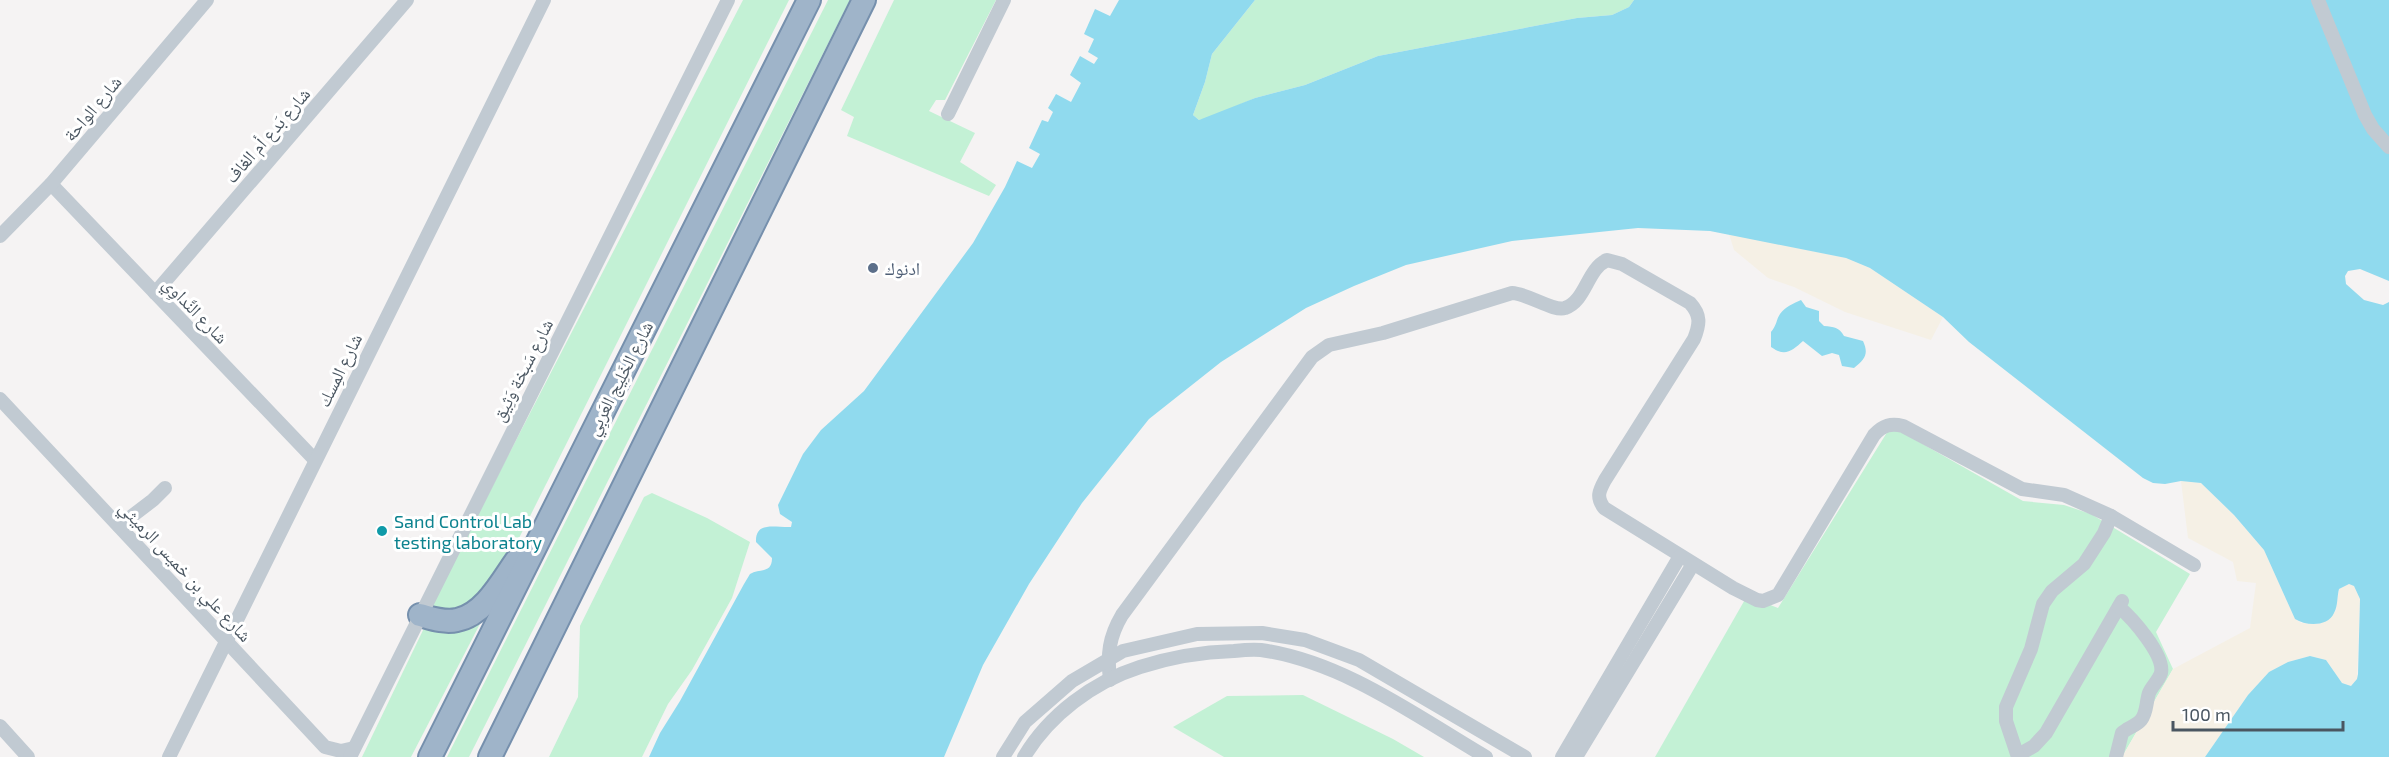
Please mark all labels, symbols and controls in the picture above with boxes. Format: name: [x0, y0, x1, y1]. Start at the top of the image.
street label: شارع الواحة: [58, 71, 126, 146]
street label: شارع بَدع أم الغاف: [220, 83, 316, 188]
place label: ادنوك: [885, 257, 920, 279]
marker: ادنوك: [866, 261, 880, 275]
street label: شارع النَّداوِي: [156, 272, 233, 351]
street label: شارع سَبخة وَثِيق: [487, 315, 558, 425]
street label: شارع الخَلِيج العَربِي: [581, 317, 661, 441]
street label: شارع المِسك: [312, 330, 367, 411]
street label: شارع علي بن خميس الرميثي: [112, 496, 257, 649]
place label: Sand Control Lab testing laboratory: [394, 510, 543, 553]
marker: Sand Control Lab testing laboratory: [375, 524, 389, 538]
scale bar: [2173, 694, 2342, 732]
text: 100 m: [2182, 703, 2231, 725]

